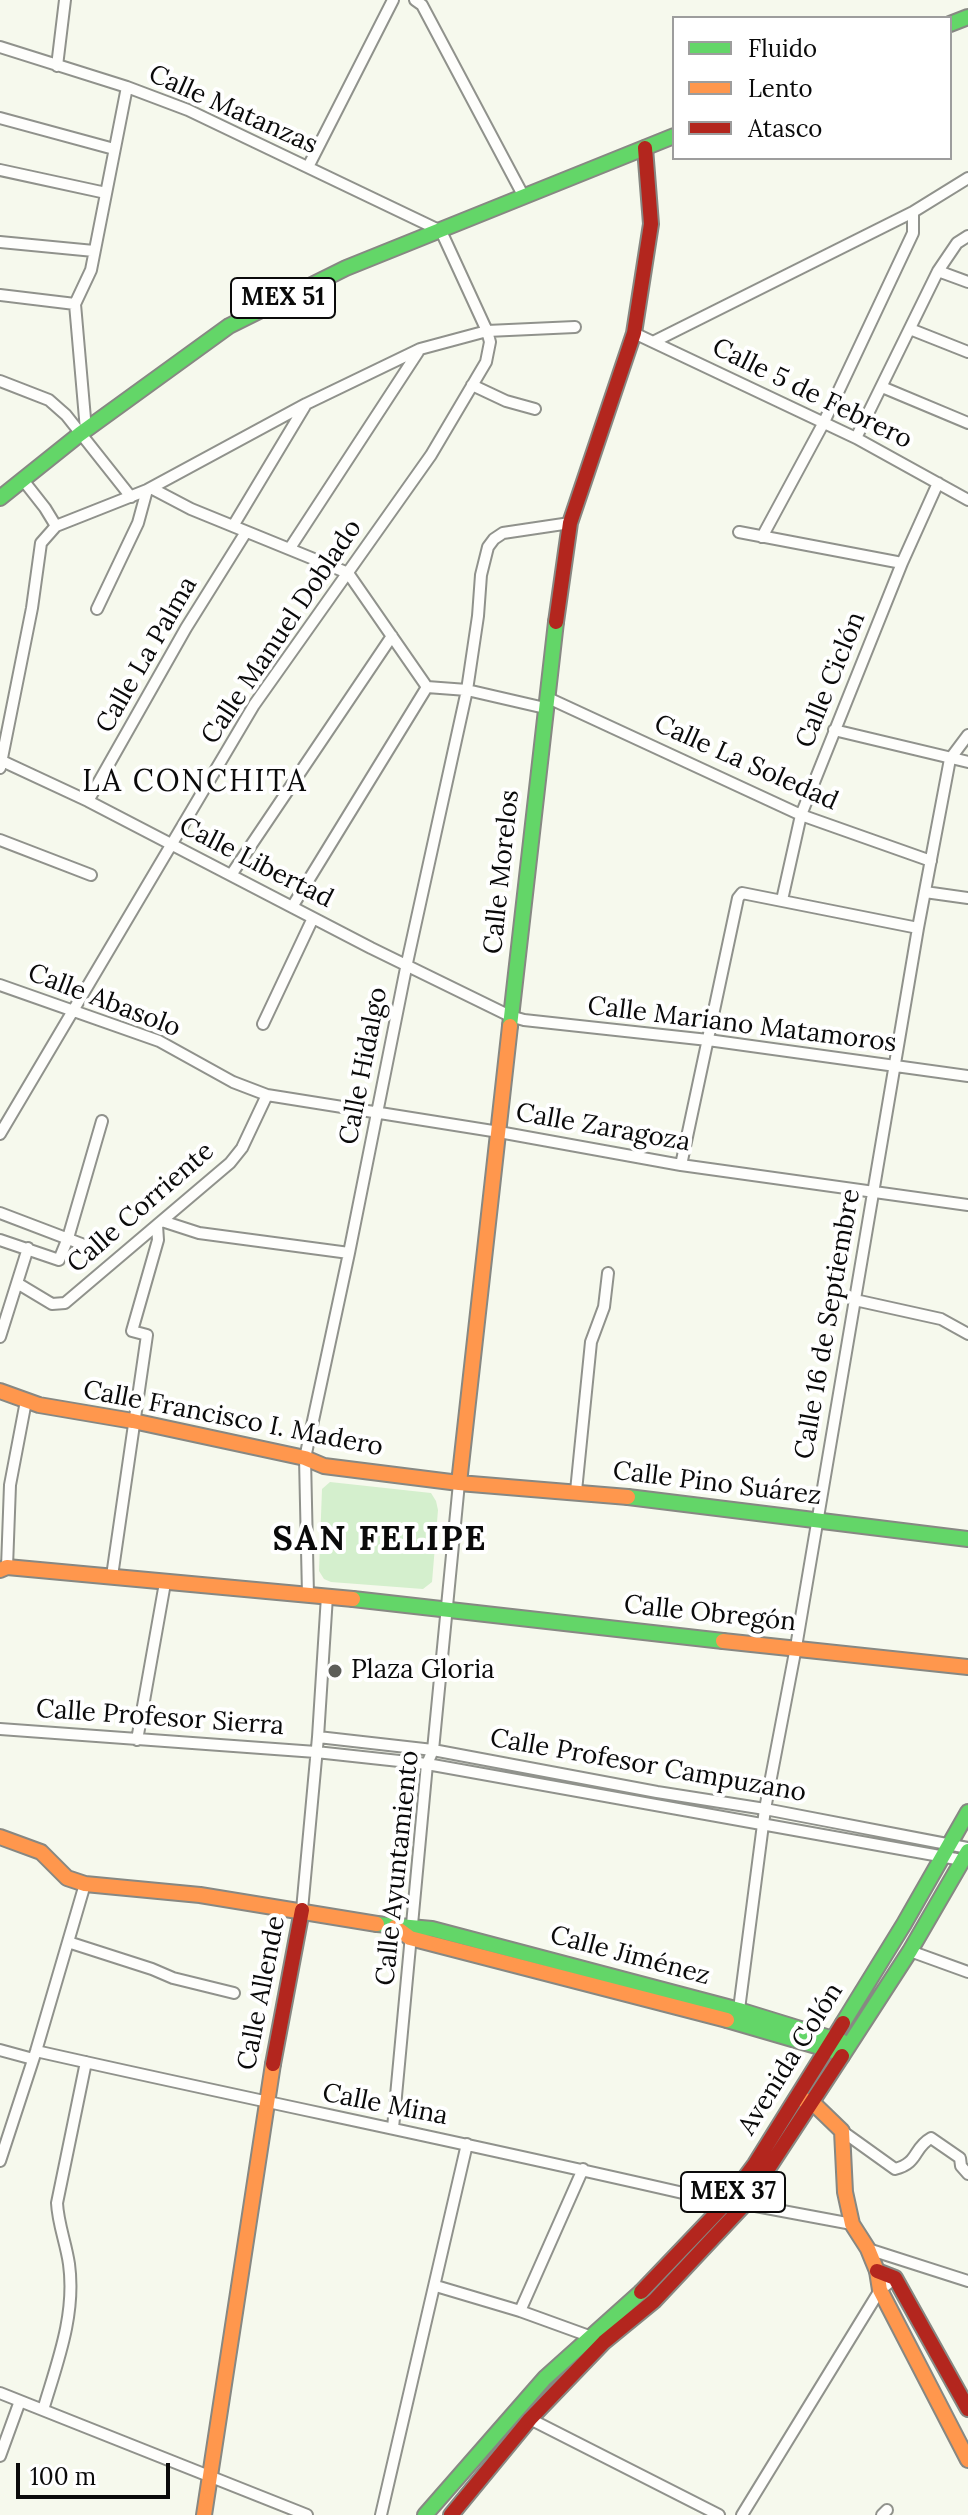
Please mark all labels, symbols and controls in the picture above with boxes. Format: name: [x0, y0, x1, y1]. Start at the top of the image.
legend: [672, 16, 952, 160]
text: Fluido: [748, 33, 817, 64]
street label: Calle Matanzas: [144, 59, 322, 161]
text: Lento: [748, 73, 813, 104]
text: Atasco: [748, 113, 822, 144]
road number: MEX 51: [231, 278, 335, 318]
street label: Calle 5 de Febrero: [707, 332, 917, 456]
street label: Calle Manuel Doblado: [195, 514, 369, 750]
street label: Calle La Palma: [90, 571, 204, 739]
street label: Calle Ciclón: [790, 607, 872, 753]
street label: Calle La Soledad: [649, 708, 843, 818]
district label: LA CONCHITA: [82, 764, 308, 800]
street label: Calle Morelos: [478, 788, 526, 956]
street label: Calle Libertad: [174, 811, 338, 915]
street label: Calle Abasolo: [23, 958, 185, 1044]
street label: Calle Hidalgo: [333, 985, 395, 1147]
street label: Calle Mariano Matamoros: [586, 991, 898, 1059]
street label: Calle Zaragoza: [513, 1097, 693, 1159]
street label: Calle Corriente: [61, 1136, 221, 1280]
street label: Calle 16 de Septiembre: [789, 1186, 867, 1462]
street label: Calle Francisco I. Madero: [80, 1375, 386, 1463]
street label: Calle Pino Suárez: [611, 1456, 823, 1512]
district label: SAN FELIPE: [272, 1520, 488, 1560]
street label: Calle Obregón: [622, 1589, 798, 1639]
place label: Plaza Gloria: [351, 1655, 495, 1687]
marker: Plaza Gloria: [326, 1662, 344, 1680]
street label: Calle Profesor Sierra: [35, 1694, 285, 1742]
street label: Calle Profesor Campuzano: [488, 1723, 808, 1809]
street label: Calle Ayuntamiento: [370, 1749, 426, 1987]
street label: Calle Allende: [232, 1913, 292, 2073]
street label: Calle Jiménez: [547, 1920, 713, 1992]
street label: Avenida Colón: [732, 1977, 850, 2141]
street label: Calle Mina: [320, 2078, 450, 2132]
road number: MEX 37: [681, 2172, 785, 2212]
scale bar: [20, 2447, 174, 2497]
text: 100 m: [30, 2461, 96, 2492]

